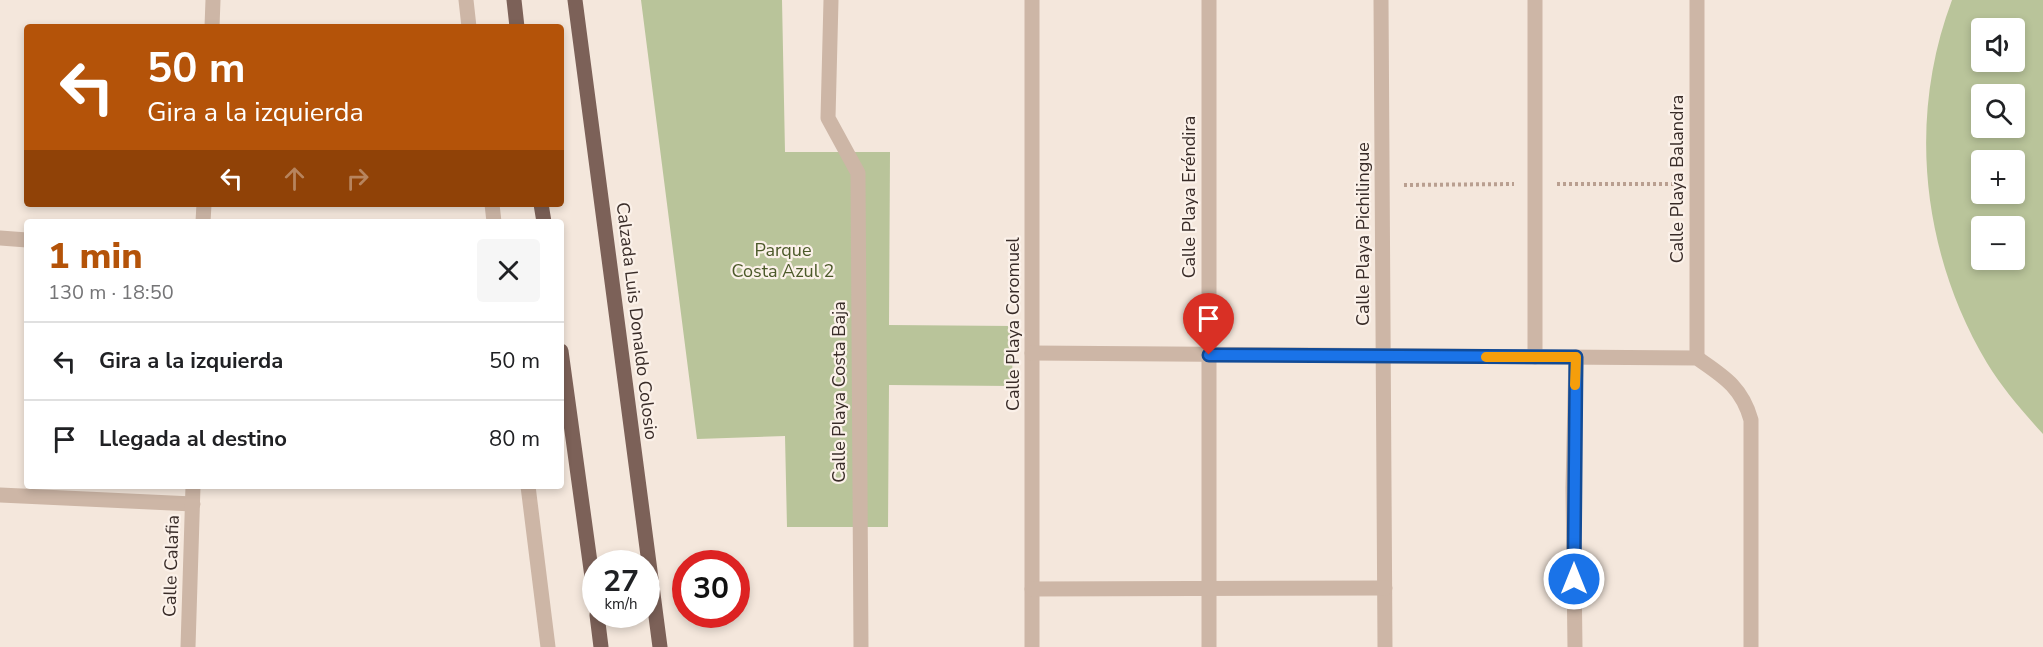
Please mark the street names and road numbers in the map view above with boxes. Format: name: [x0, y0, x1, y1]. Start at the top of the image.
street label: Calle Playa Balandra: [1665, 95, 1689, 263]
street label: Calle Playa Eréndira: [1177, 116, 1201, 278]
street label: Calle Playa Pichilingue: [1351, 142, 1375, 326]
street label: Calzada Luis Donaldo Colosio: [611, 201, 663, 441]
street label: Calle Playa Coromuel: [1001, 236, 1025, 411]
street label: Calle Playa Costa Baja: [827, 301, 851, 483]
street label: Calle Calafia: [157, 515, 185, 617]

